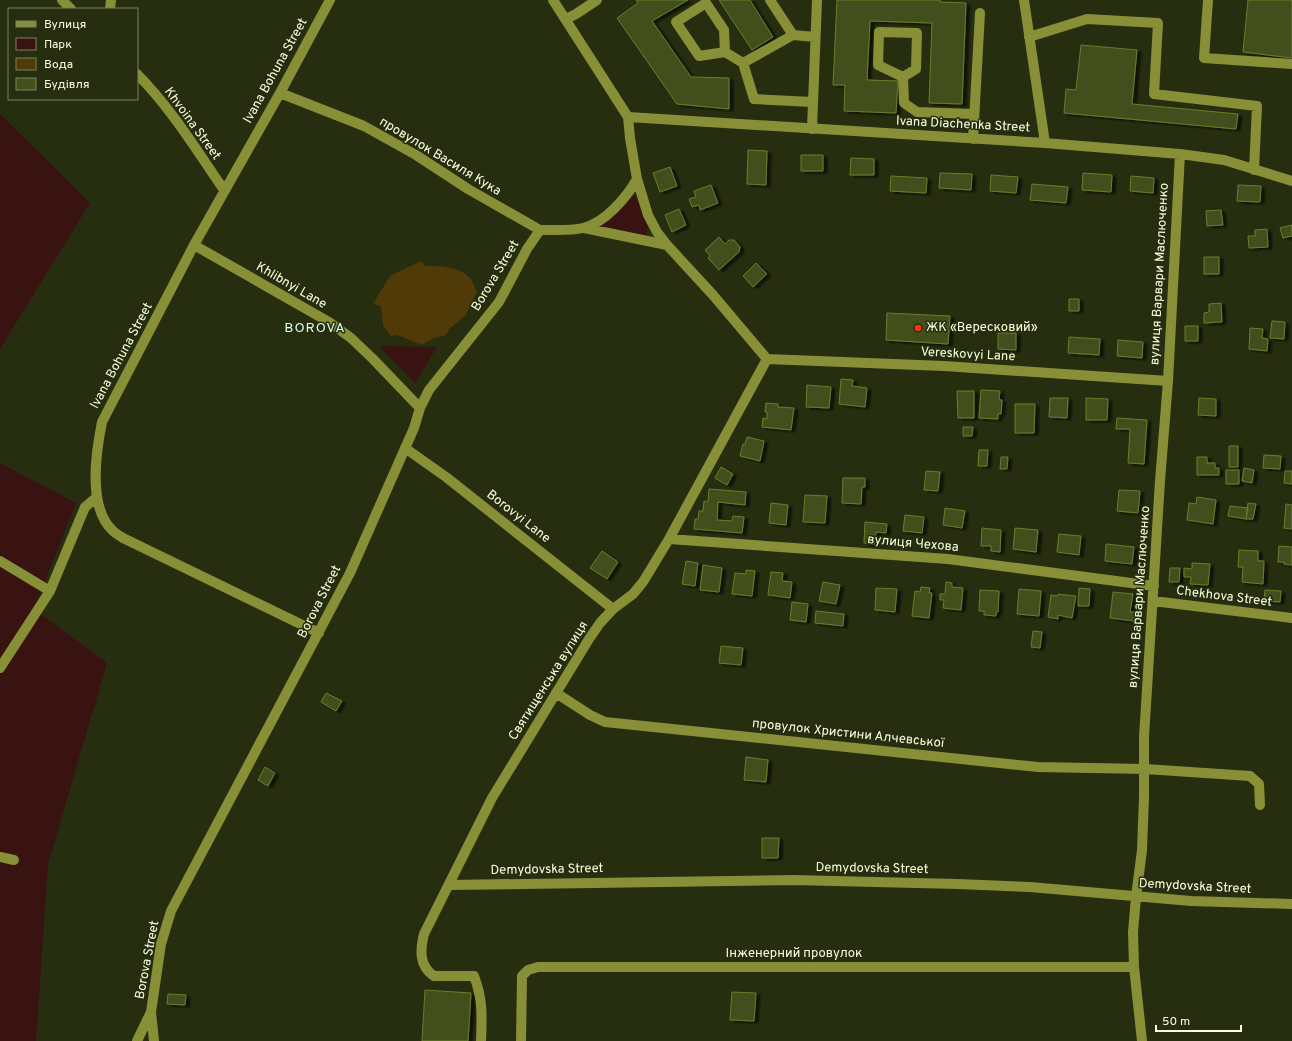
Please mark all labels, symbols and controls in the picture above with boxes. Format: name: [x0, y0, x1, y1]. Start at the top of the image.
legend: [8, 8, 138, 100]
street label: Ivana Bohuna Street: [240, 15, 312, 127]
text: Вулиця: [44, 17, 86, 33]
text: Парк: [44, 37, 72, 53]
text: Вода: [44, 57, 73, 73]
text: Будівля: [44, 77, 90, 93]
street label: Khvoina Street: [160, 84, 224, 164]
street label: Ivana Diachenka Street: [896, 113, 1031, 137]
street label: провулок Василя Кука: [376, 114, 504, 200]
street label: вулиця Варвари Маслюченко: [1147, 182, 1173, 366]
street label: Borova Street: [469, 238, 523, 314]
street label: Khlibnyi Lane: [253, 259, 329, 313]
street label: Ivana Bohuna Street: [87, 300, 157, 412]
district label: BOROVA: [284, 320, 346, 337]
place label: ЖК «Вересковий»: [926, 320, 1038, 336]
marker: ЖК «Вересковий»: [913, 323, 923, 333]
street label: Vereskovyi Lane: [920, 345, 1016, 365]
street label: Borovyi Lane: [483, 487, 553, 547]
street label: вулиця Варвари Маслюченко: [1126, 505, 1154, 689]
street label: вулиця Чехова: [867, 532, 959, 556]
street label: Borova Street: [295, 563, 345, 641]
street label: Chekhova Street: [1175, 583, 1273, 611]
street label: Святищенська вулиця: [506, 618, 592, 744]
street label: провулок Христини Алчевської: [751, 716, 946, 752]
street label: Demydovska Street: [815, 860, 929, 878]
street label: Demydovska Street: [490, 861, 604, 879]
street label: Demydovska Street: [1138, 876, 1252, 898]
street label: Borova Street: [133, 919, 163, 1001]
street label: Інженерний провулок: [726, 946, 862, 962]
scale bar: [1156, 1007, 1241, 1033]
text: 50 m: [1162, 1014, 1190, 1030]

